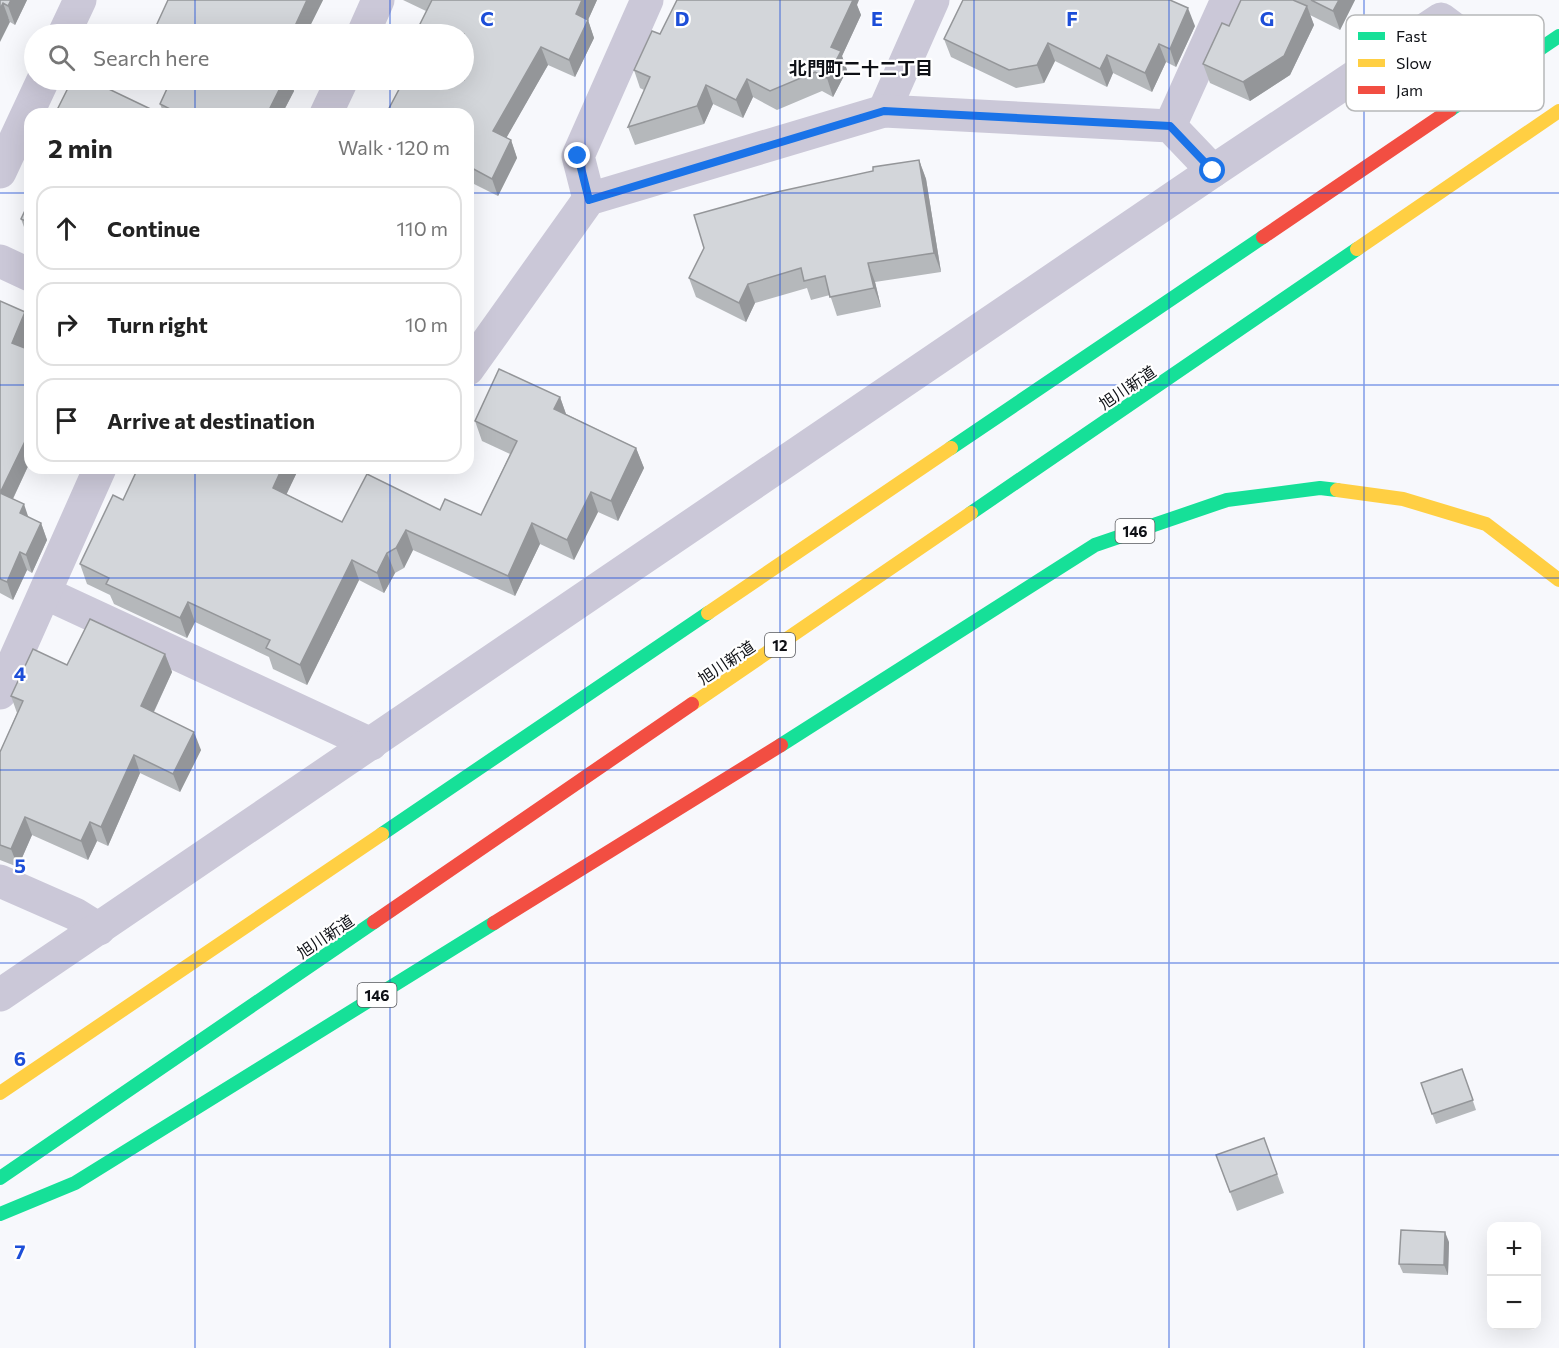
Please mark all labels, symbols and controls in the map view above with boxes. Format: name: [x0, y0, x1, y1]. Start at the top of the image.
text: C: [480, 6, 494, 30]
text: D: [675, 6, 689, 30]
text: E: [871, 6, 883, 30]
text: F: [1066, 6, 1078, 30]
text: G: [1260, 6, 1274, 30]
legend: [1346, 15, 1544, 111]
search box: [24, 24, 474, 90]
text: Fast: [1396, 26, 1427, 45]
icon: search: [45, 41, 78, 74]
text: Search here: [93, 44, 209, 71]
text: Slow: [1396, 53, 1432, 72]
district label: 北門町二十二丁目: [789, 57, 933, 79]
text: Jam: [1396, 80, 1423, 99]
text: 2 min: [48, 132, 113, 163]
text: Walk · 120 m: [338, 135, 450, 159]
route end: [564, 142, 590, 168]
route start: [1199, 157, 1225, 183]
icon: ahead: [50, 212, 83, 245]
text: Continue: [107, 215, 200, 242]
text: 110 m: [397, 216, 448, 240]
icon: right: [50, 308, 83, 341]
text: Turn right: [107, 311, 208, 338]
text: 10 m: [405, 312, 448, 336]
street label: 旭川新道: [1095, 361, 1159, 413]
icon: arrive: [50, 404, 83, 437]
text: Arrive at destination: [107, 407, 315, 434]
road number: 146: [1116, 519, 1154, 543]
road number: 12: [765, 633, 795, 657]
street label: 旭川新道: [694, 636, 758, 688]
text: 4: [14, 661, 26, 685]
text: 5: [14, 853, 26, 877]
street label: 旭川新道: [293, 910, 357, 962]
road number: 146: [358, 983, 397, 1007]
text: 6: [14, 1046, 26, 1070]
map controls: [1487, 1222, 1541, 1330]
button: +: [1487, 1222, 1541, 1276]
text: 7: [15, 1239, 26, 1263]
button: −: [1487, 1276, 1541, 1330]

